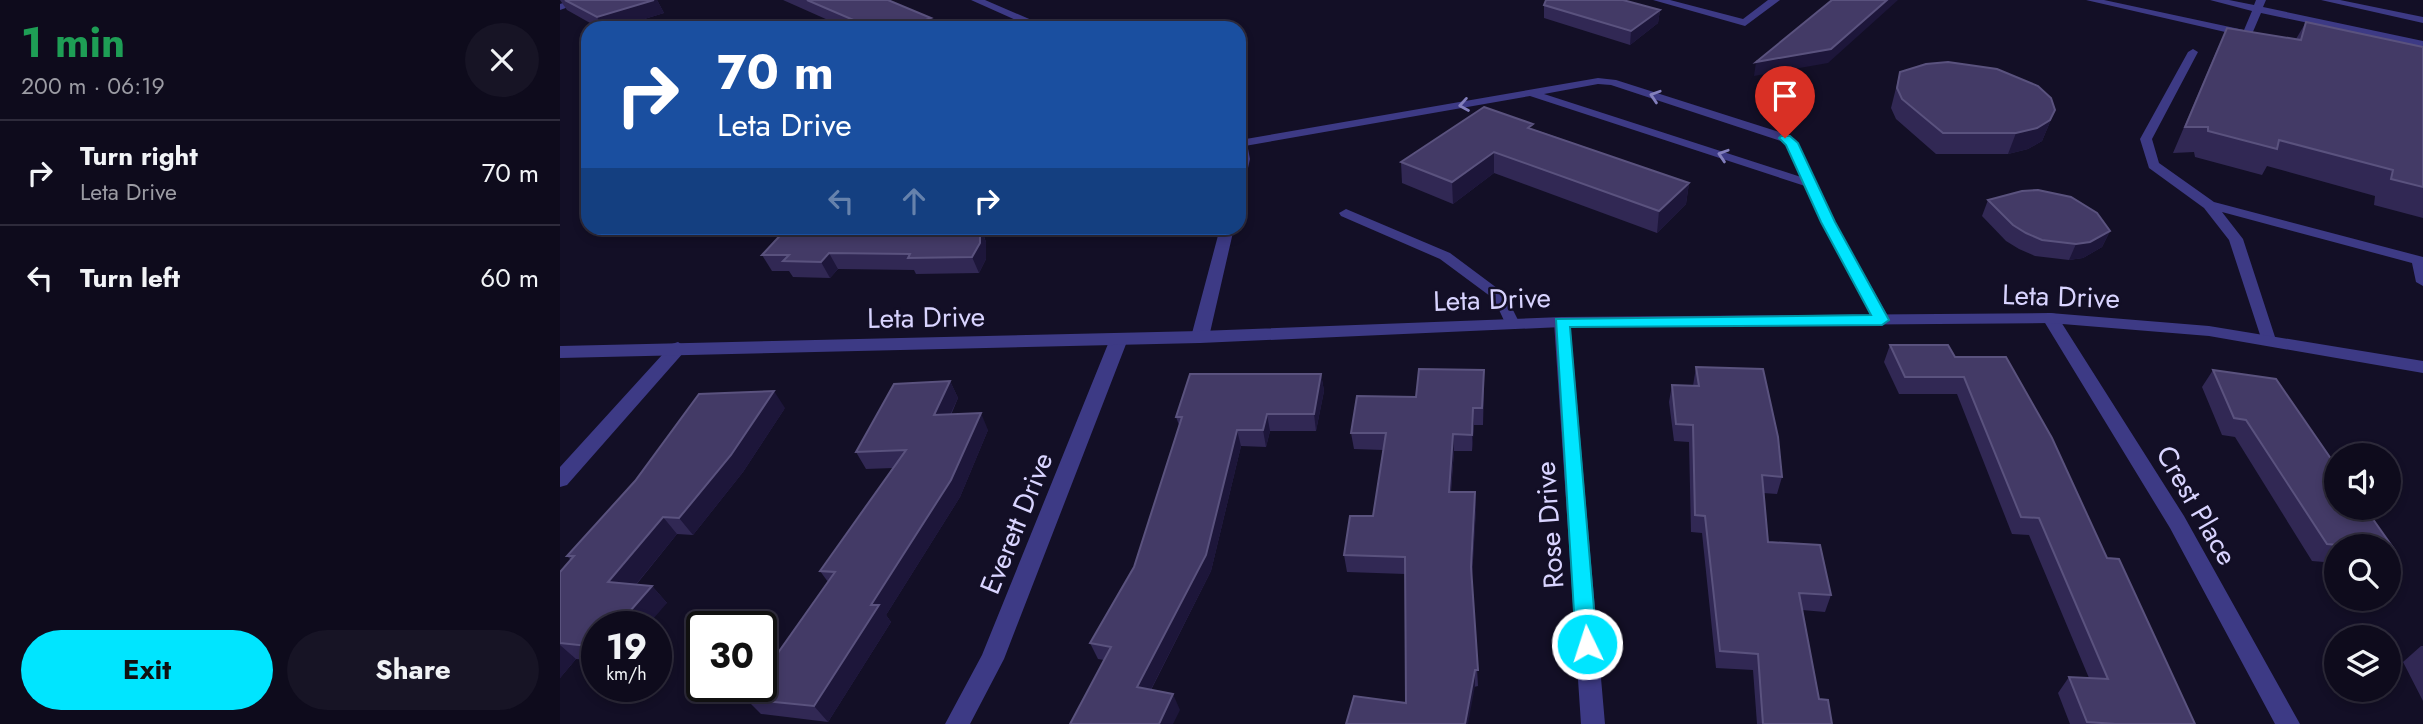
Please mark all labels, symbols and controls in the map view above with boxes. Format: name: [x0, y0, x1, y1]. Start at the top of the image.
text: 1 min: [21, 12, 125, 73]
button: close: [465, 23, 539, 97]
text: 70 m: [717, 37, 834, 107]
icon: right: [602, 49, 693, 140]
pin: [1755, 66, 1815, 138]
text: 200 m · 06:19: [21, 69, 165, 103]
icon: arrive: [1766, 77, 1804, 115]
one-way arrow: [1649, 90, 1661, 104]
one-way arrow: [1458, 97, 1470, 112]
text: Leta Drive: [717, 102, 852, 148]
text: Turn right: [80, 137, 198, 175]
one-way arrow: [1718, 149, 1730, 163]
icon: right: [21, 154, 59, 192]
text: 70 m: [482, 154, 539, 192]
text: Leta Drive: [80, 175, 177, 209]
icon: left: [822, 182, 860, 220]
icon: ahead: [895, 182, 933, 220]
icon: right: [968, 182, 1006, 220]
icon: left: [21, 259, 59, 297]
text: Turn left: [80, 259, 180, 297]
text: 60 m: [480, 259, 539, 297]
street label: Leta Drive: [2001, 274, 2121, 319]
street label: Leta Drive: [1432, 277, 1552, 322]
street label: Leta Drive: [867, 296, 985, 339]
street label: Crest Place: [2146, 438, 2247, 573]
map controls: [2324, 443, 2401, 702]
button: sound: [2324, 443, 2401, 520]
street label: Everett Drive: [969, 446, 1063, 600]
street label: Rose Drive: [1525, 460, 1574, 590]
button: search: [2324, 534, 2401, 611]
position arrow: [1550, 607, 1624, 681]
speed limit sign: 30: [686, 611, 777, 702]
text: 19: [606, 622, 647, 672]
button: layers: [2324, 625, 2401, 702]
button: Exit: [21, 630, 273, 710]
button: Share: [287, 630, 539, 710]
text: km/h: [606, 661, 647, 687]

